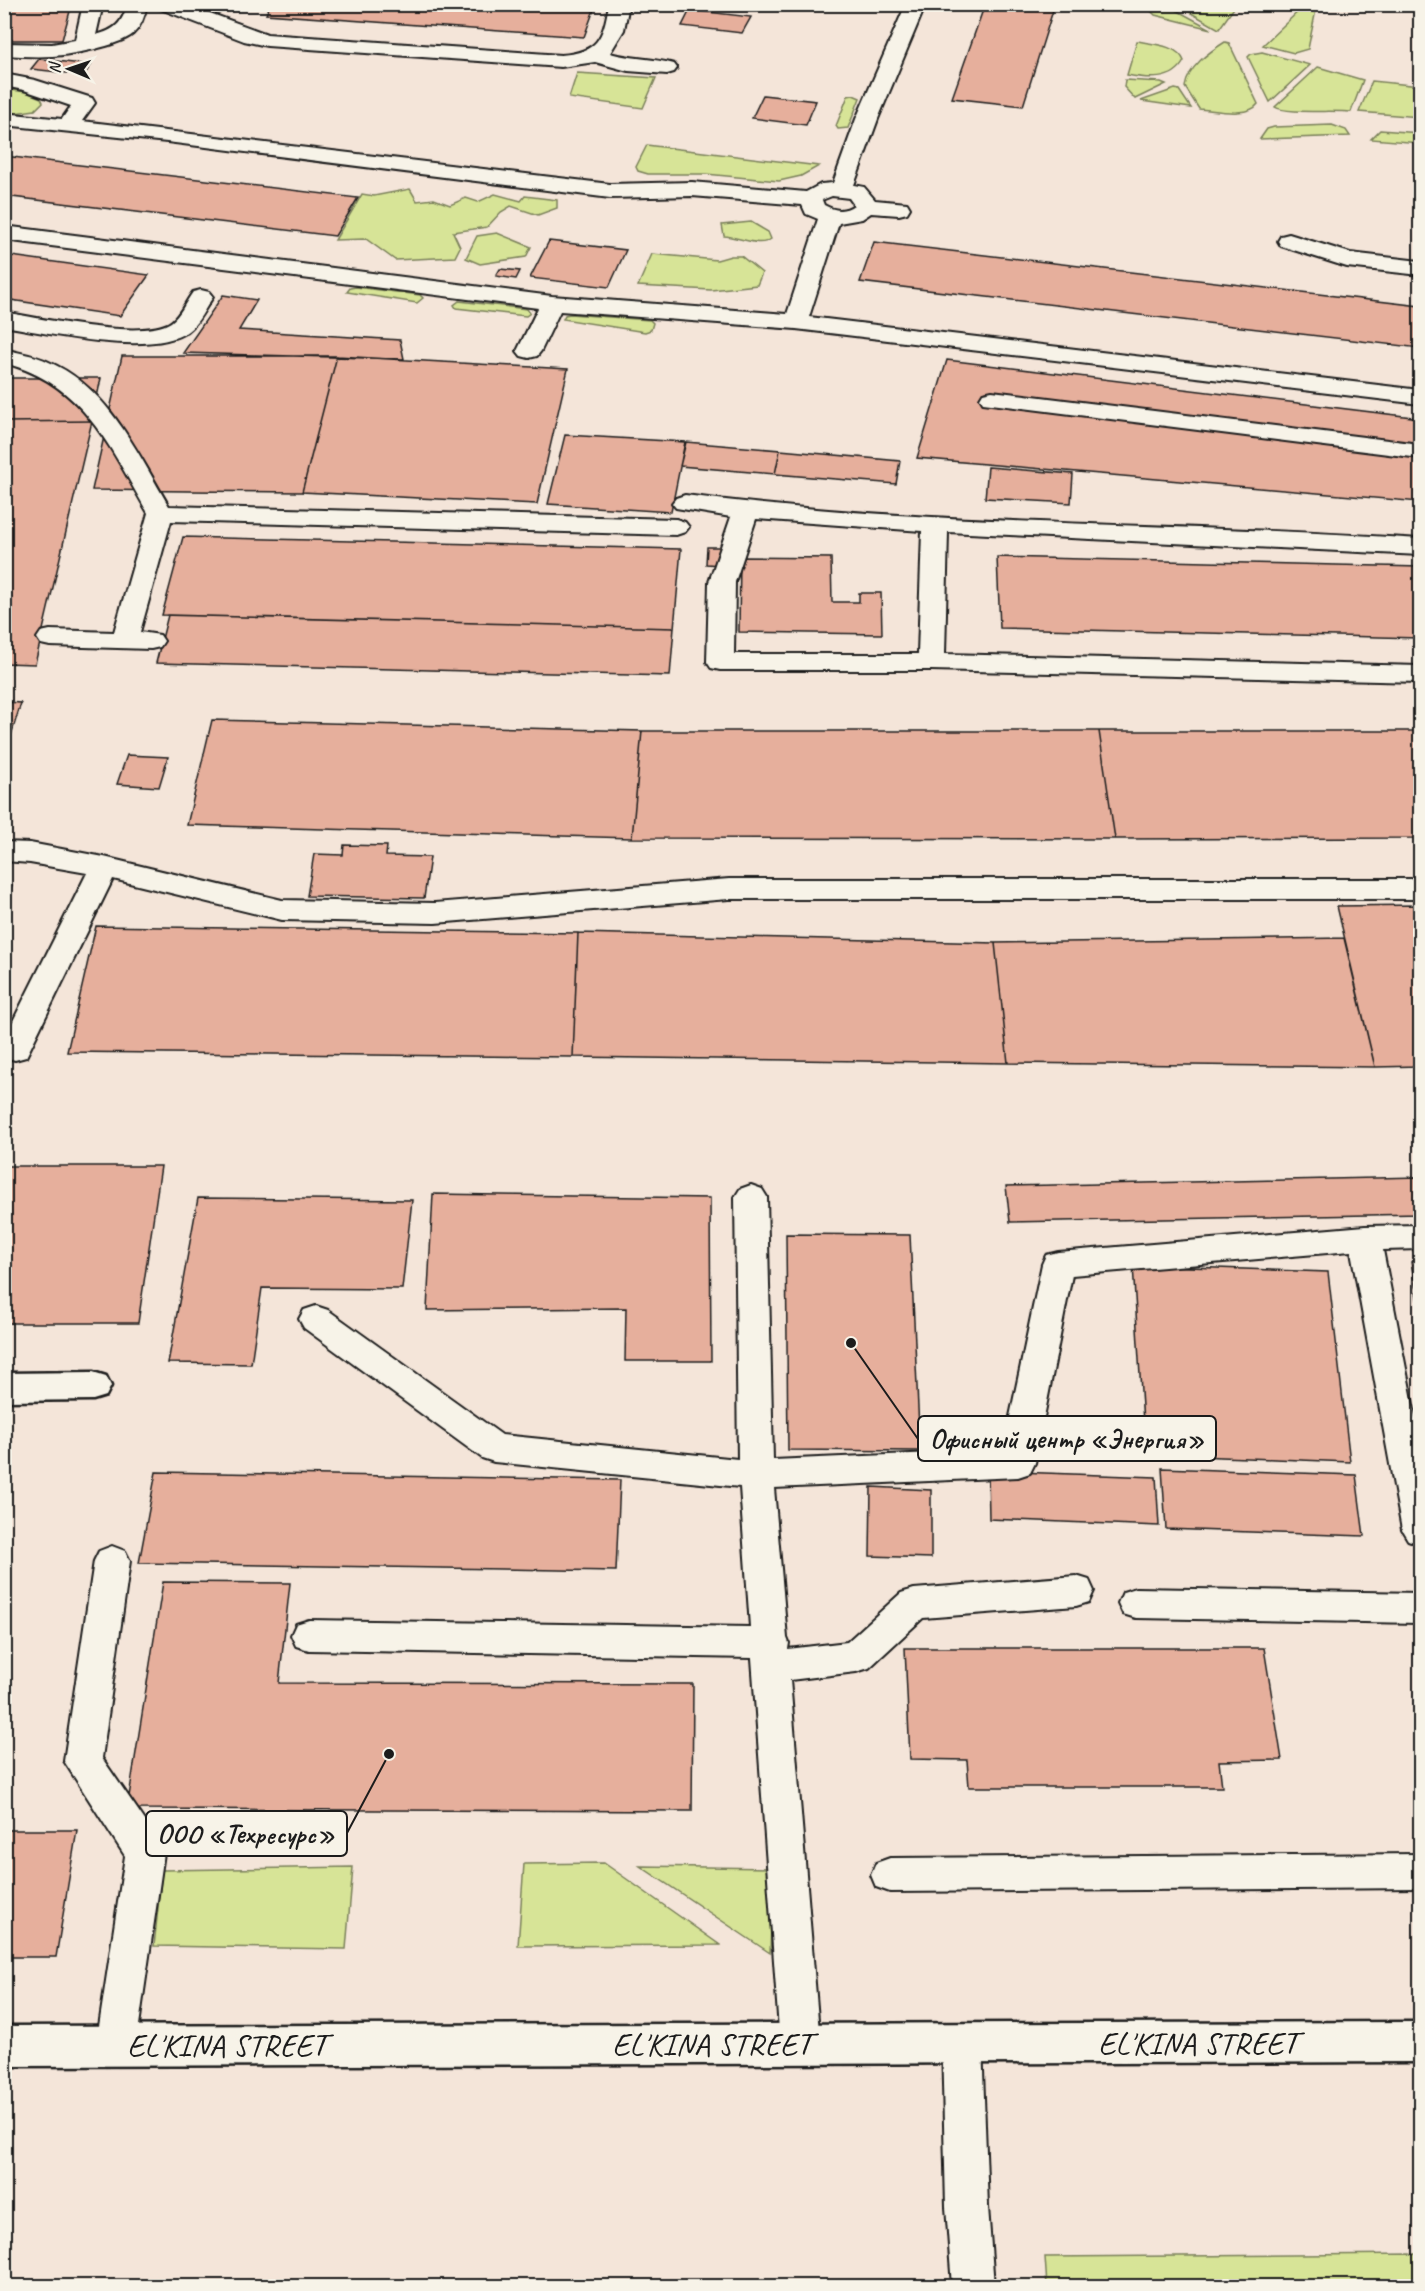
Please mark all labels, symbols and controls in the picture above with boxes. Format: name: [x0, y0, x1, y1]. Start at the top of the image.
north arrow: [39, 39, 99, 99]
text: N: [45, 60, 65, 74]
callout: Офисный центр «Энергия»: [918, 1416, 1216, 1461]
text: Офисный центр «Энергия»: [930, 1422, 1204, 1456]
callout: ООО «Техресурс»: [146, 1811, 347, 1856]
text: ООО «Техресурс»: [157, 1817, 335, 1851]
street label: EL'KINA STREET: [1098, 2023, 1306, 2064]
street label: EL'KINA STREET: [612, 2024, 820, 2065]
street label: EL'KINA STREET: [127, 2025, 335, 2066]

